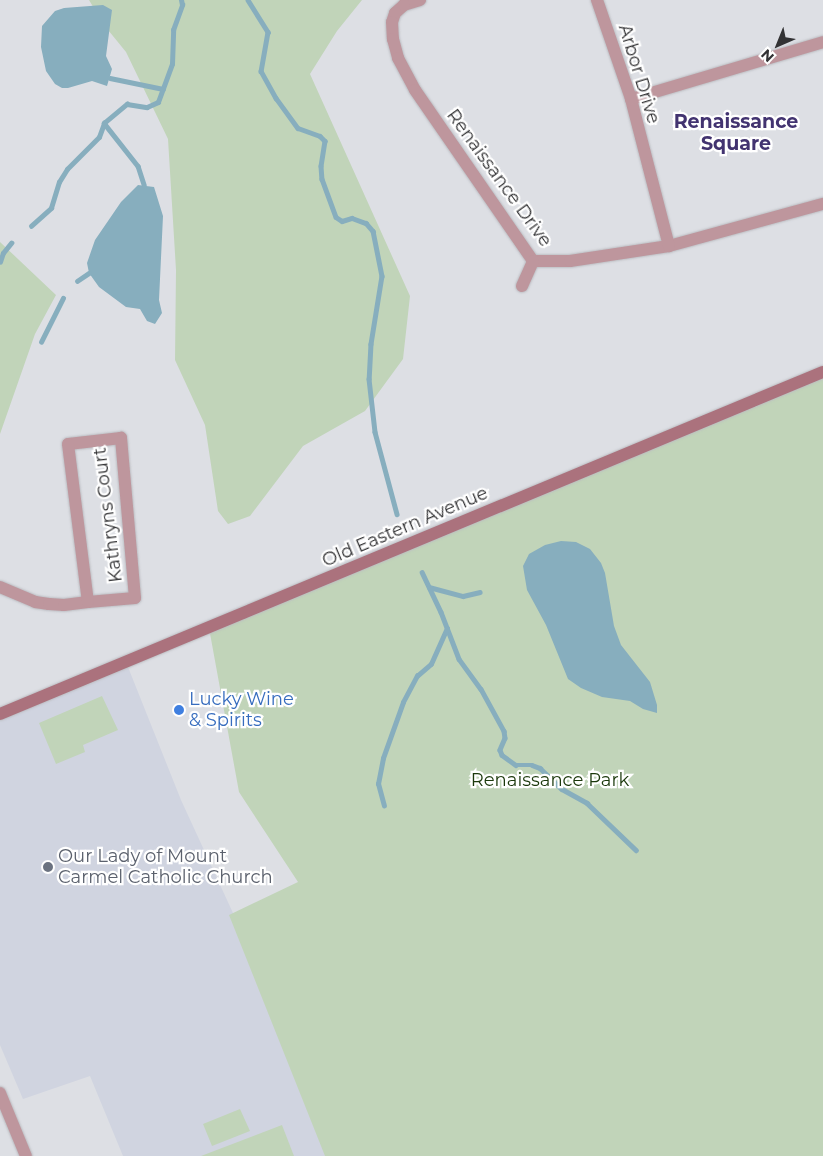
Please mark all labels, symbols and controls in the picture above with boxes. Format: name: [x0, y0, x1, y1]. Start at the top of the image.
north arrow: [753, 20, 803, 70]
street label: Arbor Drive: [614, 22, 664, 126]
text: N: [757, 45, 778, 66]
street label: Renaissance Drive: [442, 105, 556, 251]
district label: Renaissance Square: [674, 111, 798, 155]
street label: Kathryns Court: [89, 446, 127, 584]
street label: Old Eastern Avenue: [319, 482, 491, 572]
place label: Lucky Wine & Spirits: [189, 689, 294, 732]
marker: Lucky Wine & Spirits: [173, 704, 185, 716]
park label: Renaissance Park: [471, 769, 629, 791]
place label: Our Lady of Mount Carmel Catholic Church: [58, 846, 273, 889]
marker: Our Lady of Mount Carmel Catholic Church: [42, 861, 54, 873]

